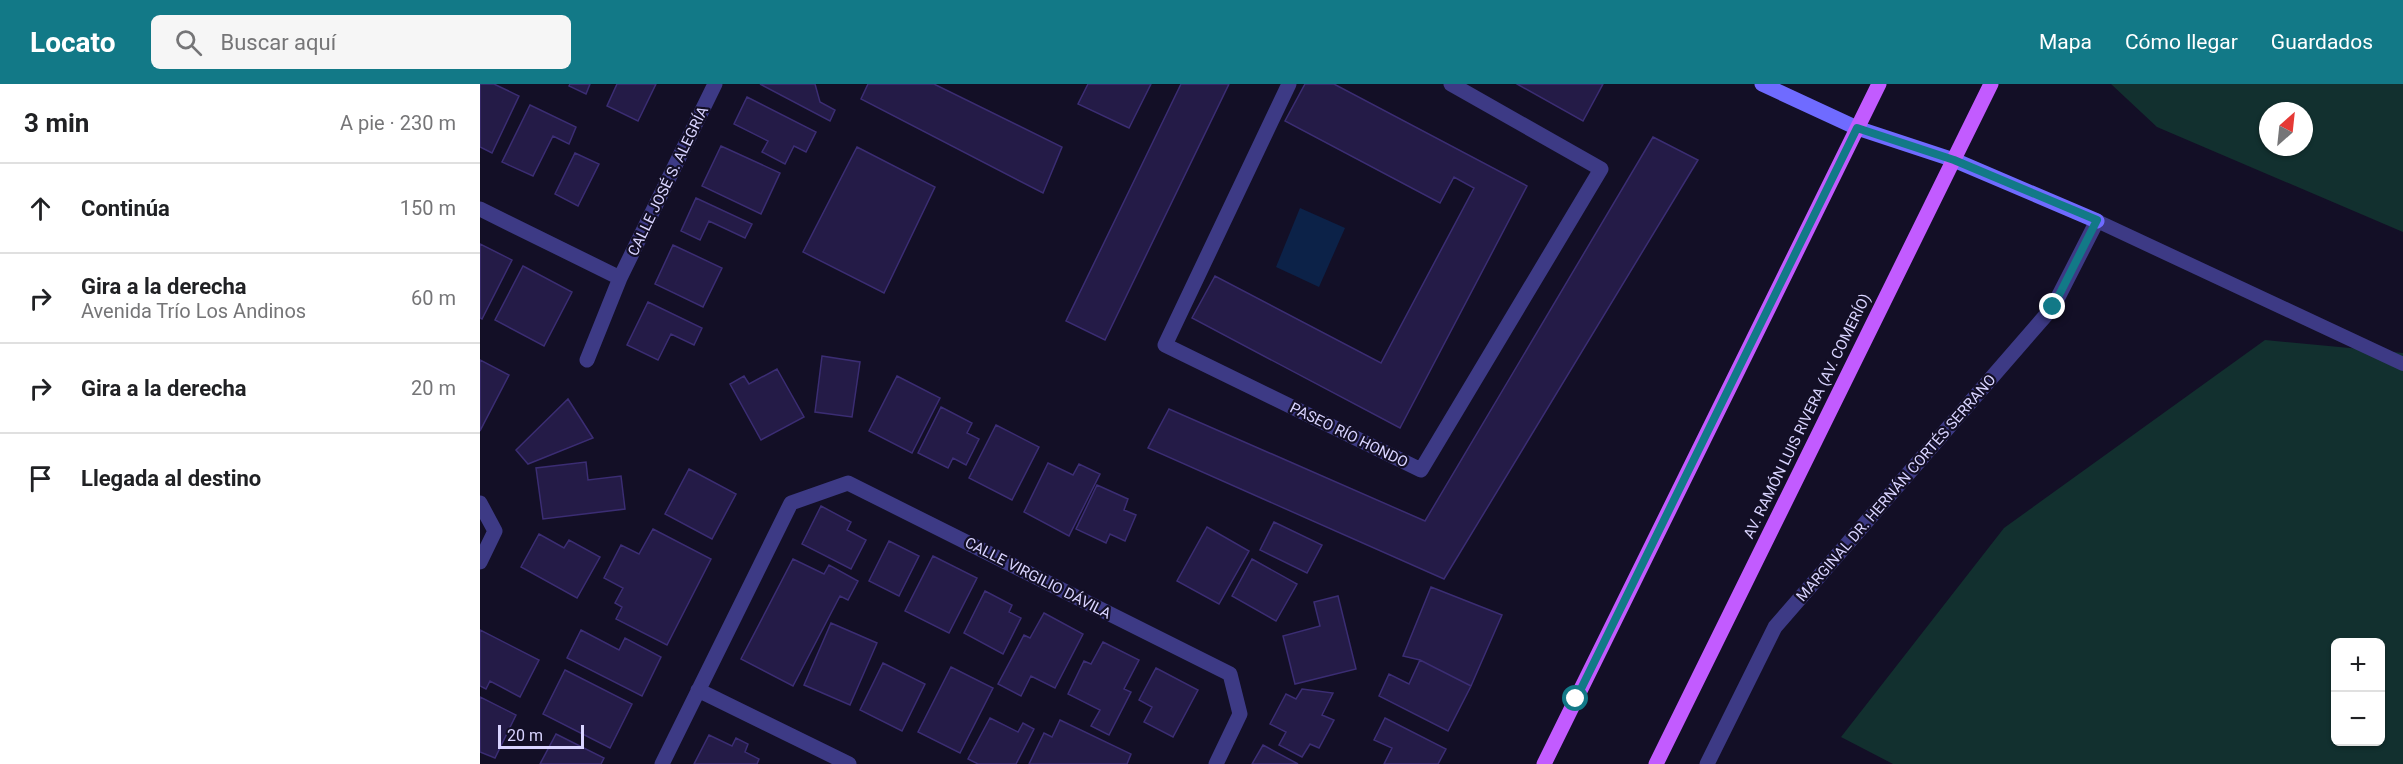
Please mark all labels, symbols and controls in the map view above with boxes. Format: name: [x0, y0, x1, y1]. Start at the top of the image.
search box: [151, 15, 571, 69]
text: Locato: [30, 26, 115, 59]
icon: search: [172, 26, 205, 59]
text: Buscar aquí: [220, 30, 336, 55]
text: Mapa: [2039, 30, 2092, 54]
text: Cómo llegar: [2125, 30, 2238, 54]
text: Guardados: [2271, 30, 2373, 54]
north arrow: [2259, 102, 2313, 156]
street label: CALLE JOSÉ S. ALEGRÍA: [624, 103, 712, 259]
text: 3 min: [24, 108, 89, 138]
text: A pie · 230 m: [340, 111, 456, 135]
icon: ahead: [24, 192, 57, 225]
text: Continúa: [81, 196, 170, 221]
text: 150 m: [400, 196, 456, 220]
text: Gira a la derecha: [81, 274, 247, 299]
icon: right: [24, 282, 57, 315]
text: 60 m: [411, 286, 456, 310]
street label: AV. RAMÓN LUIS RIVERA (AV. COMERÍO): [1740, 291, 1874, 541]
route end: [2039, 293, 2065, 319]
text: Avenida Trío Los Andinos: [81, 299, 306, 323]
street label: MARGINAL DR. HERNÁN CORTÉS SERRANO: [1793, 371, 1999, 605]
icon: right: [24, 372, 57, 405]
text: Gira a la derecha: [81, 376, 247, 401]
text: 20 m: [411, 376, 456, 400]
street label: PASEO RÍO HONDO: [1287, 399, 1411, 471]
icon: arrive: [24, 462, 57, 495]
text: Llegada al destino: [81, 466, 261, 491]
street label: CALLE VIRGILIO DÁVILA: [962, 533, 1114, 623]
map controls: [2331, 638, 2385, 746]
button: +: [2331, 638, 2385, 692]
route start: [1562, 685, 1588, 711]
button: −: [2331, 692, 2385, 746]
scale bar: [498, 722, 584, 750]
text: 20 m: [507, 726, 543, 745]

